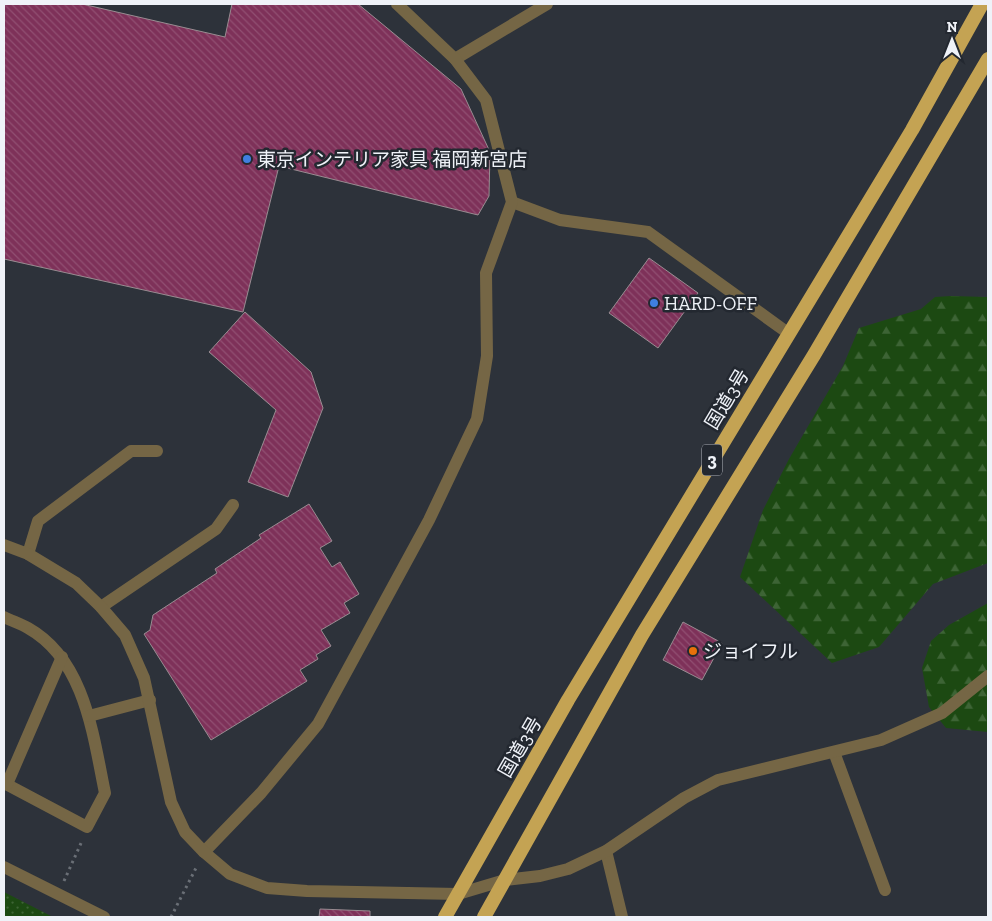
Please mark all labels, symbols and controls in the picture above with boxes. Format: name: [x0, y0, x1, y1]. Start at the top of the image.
north arrow: [927, 15, 977, 65]
text: N: [947, 19, 958, 36]
place label: 東京インテリア家具 福岡新宮店: [257, 148, 527, 171]
marker: 東京インテリア家具 福岡新宮店: [241, 153, 253, 165]
place label: HARD-OFF: [664, 292, 758, 315]
marker: HARD-OFF: [648, 297, 660, 309]
street label: 国道3号: [700, 365, 754, 433]
road number: 3: [702, 444, 722, 476]
place label: ジョイフル: [703, 640, 798, 663]
marker: ジョイフル: [687, 645, 699, 657]
street label: 国道3号: [493, 713, 547, 781]

